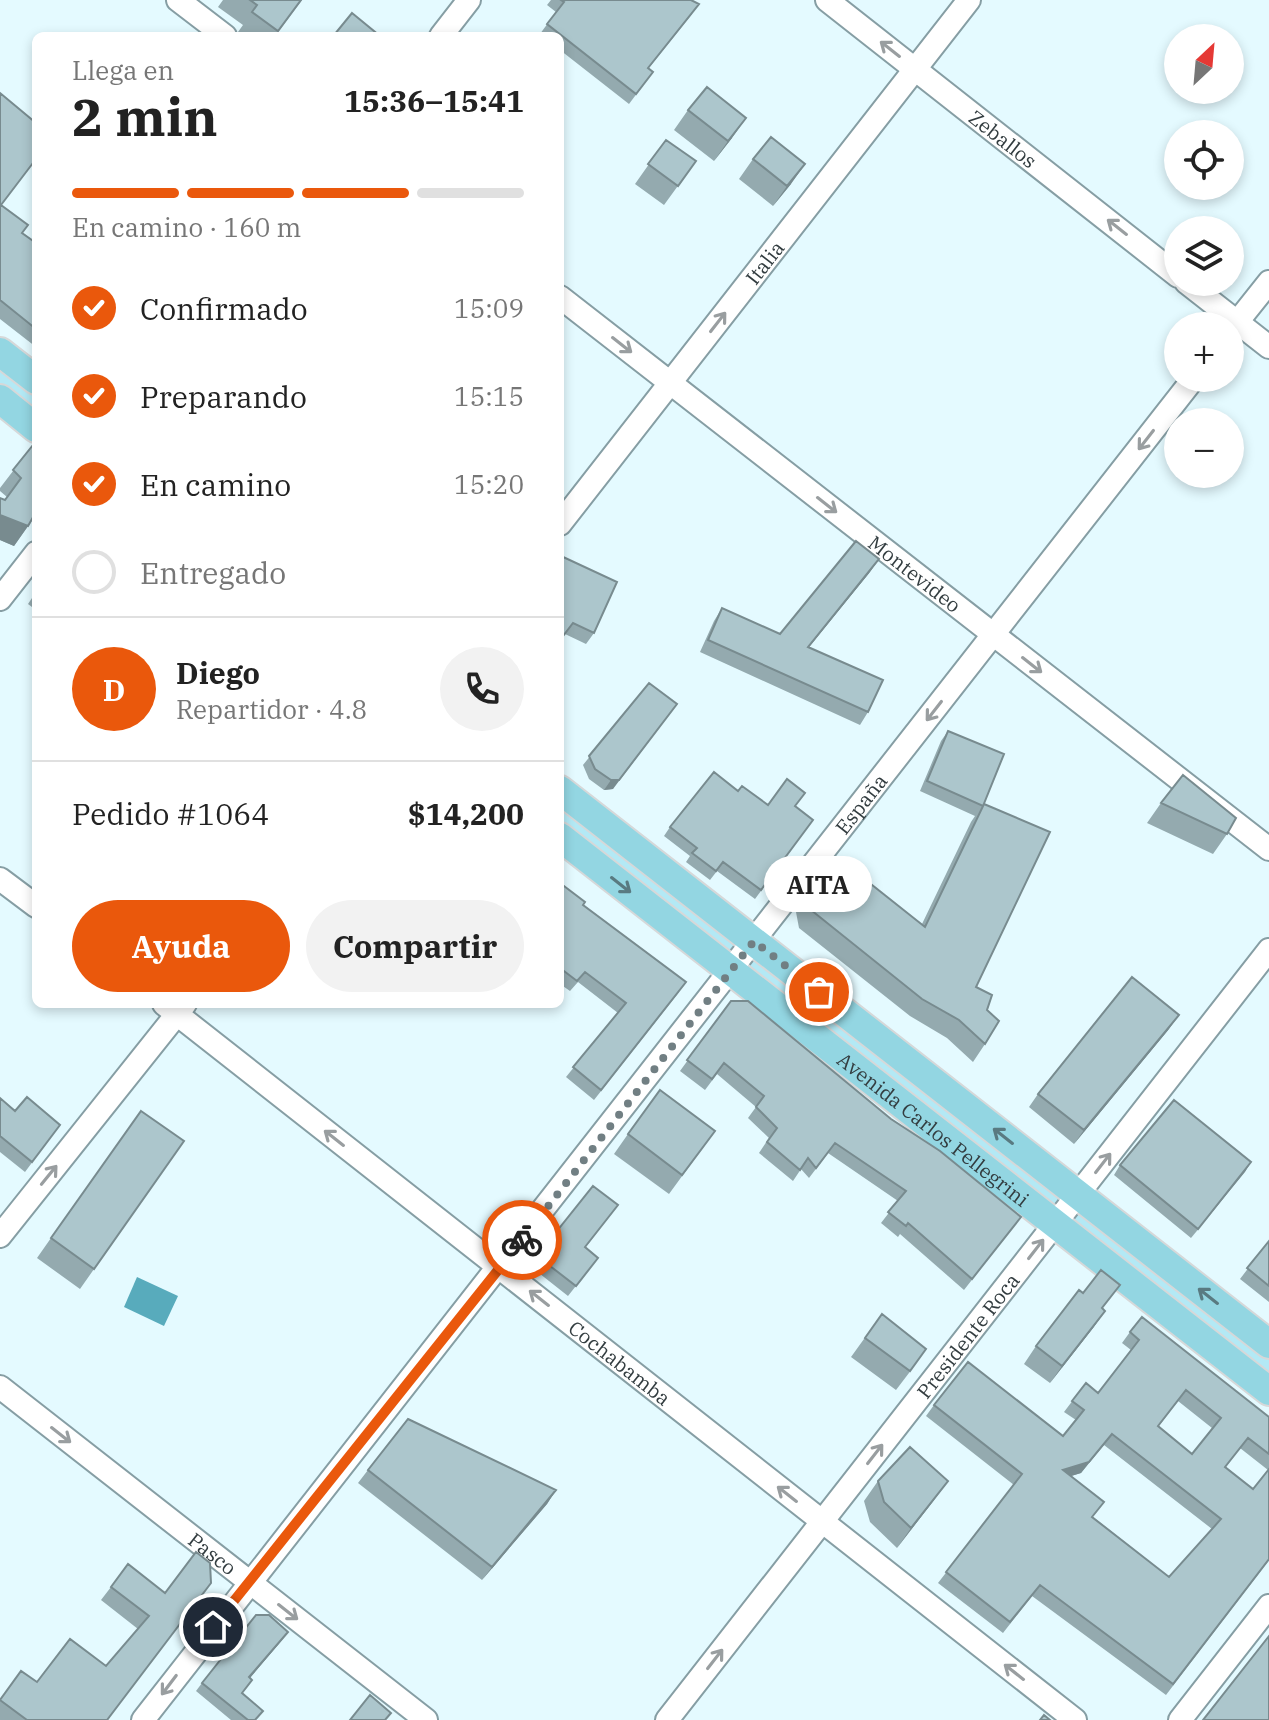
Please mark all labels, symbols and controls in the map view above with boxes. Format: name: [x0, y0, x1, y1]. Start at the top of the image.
north arrow: [1164, 24, 1244, 104]
map controls: [1164, 24, 1244, 488]
one-way arrow: [880, 41, 901, 58]
text: Llega en: [72, 53, 174, 87]
text: 15:36–15:41: [344, 81, 524, 120]
text: 2 min: [72, 83, 218, 150]
street label: Zeballos: [963, 103, 1043, 174]
button: locate: [1164, 120, 1244, 200]
text: En camino · 160 m: [72, 210, 301, 244]
button: layers: [1164, 216, 1244, 296]
one-way arrow: [1107, 219, 1128, 236]
street label: Italia: [739, 235, 790, 290]
icon: check: [72, 286, 116, 330]
text: Confirmado: [140, 289, 308, 328]
text: 15:09: [454, 291, 524, 325]
one-way arrow: [710, 312, 727, 333]
button: +: [1164, 312, 1244, 392]
one-way arrow: [610, 337, 632, 354]
icon: check: [72, 374, 116, 418]
text: Preparando: [140, 377, 307, 416]
text: 15:15: [454, 379, 524, 413]
button: −: [1164, 408, 1244, 488]
one-way arrow: [1138, 428, 1155, 450]
icon: check: [72, 462, 116, 506]
text: En camino: [140, 465, 291, 504]
text: 15:20: [454, 467, 524, 501]
one-way arrow: [816, 496, 837, 514]
street label: Montevideo: [863, 529, 967, 618]
text: Entregado: [140, 553, 286, 592]
button: phone: [440, 647, 524, 731]
text: Diego: [176, 653, 260, 692]
one-way arrow: [1021, 656, 1042, 673]
text: D: [103, 670, 125, 709]
text: Repartidor · 4.8: [176, 692, 367, 726]
one-way arrow: [926, 700, 943, 721]
street label: España: [829, 768, 893, 839]
text: Pedido #1064: [72, 794, 269, 833]
text: $14,200: [408, 794, 524, 833]
callout: AITA: [765, 856, 873, 912]
text: AITA: [786, 867, 850, 901]
one-way arrow: [610, 876, 632, 893]
button: Ayuda: [72, 900, 290, 992]
button: Compartir: [306, 900, 524, 992]
pin: [785, 958, 853, 1026]
icon: bag: [797, 970, 841, 1014]
street label: Avenida Carlos Pellegrini: [832, 1045, 1035, 1212]
one-way arrow: [993, 1127, 1014, 1144]
one-way arrow: [324, 1129, 345, 1146]
one-way arrow: [1095, 1153, 1112, 1174]
one-way arrow: [40, 1165, 58, 1186]
courier: [482, 1200, 562, 1280]
icon: bike: [500, 1218, 544, 1262]
one-way arrow: [1027, 1239, 1044, 1260]
street label: Presidente Roca: [910, 1267, 1025, 1404]
one-way arrow: [1198, 1287, 1219, 1304]
one-way arrow: [529, 1290, 550, 1307]
street label: Cochabamba: [563, 1314, 677, 1411]
one-way arrow: [50, 1426, 71, 1443]
one-way arrow: [867, 1444, 884, 1465]
one-way arrow: [777, 1485, 798, 1502]
street label: Pasco: [183, 1526, 242, 1581]
pin: [179, 1593, 247, 1661]
one-way arrow: [277, 1603, 298, 1621]
icon: home: [191, 1605, 235, 1649]
one-way arrow: [707, 1649, 724, 1670]
one-way arrow: [1004, 1663, 1025, 1680]
one-way arrow: [161, 1674, 178, 1695]

